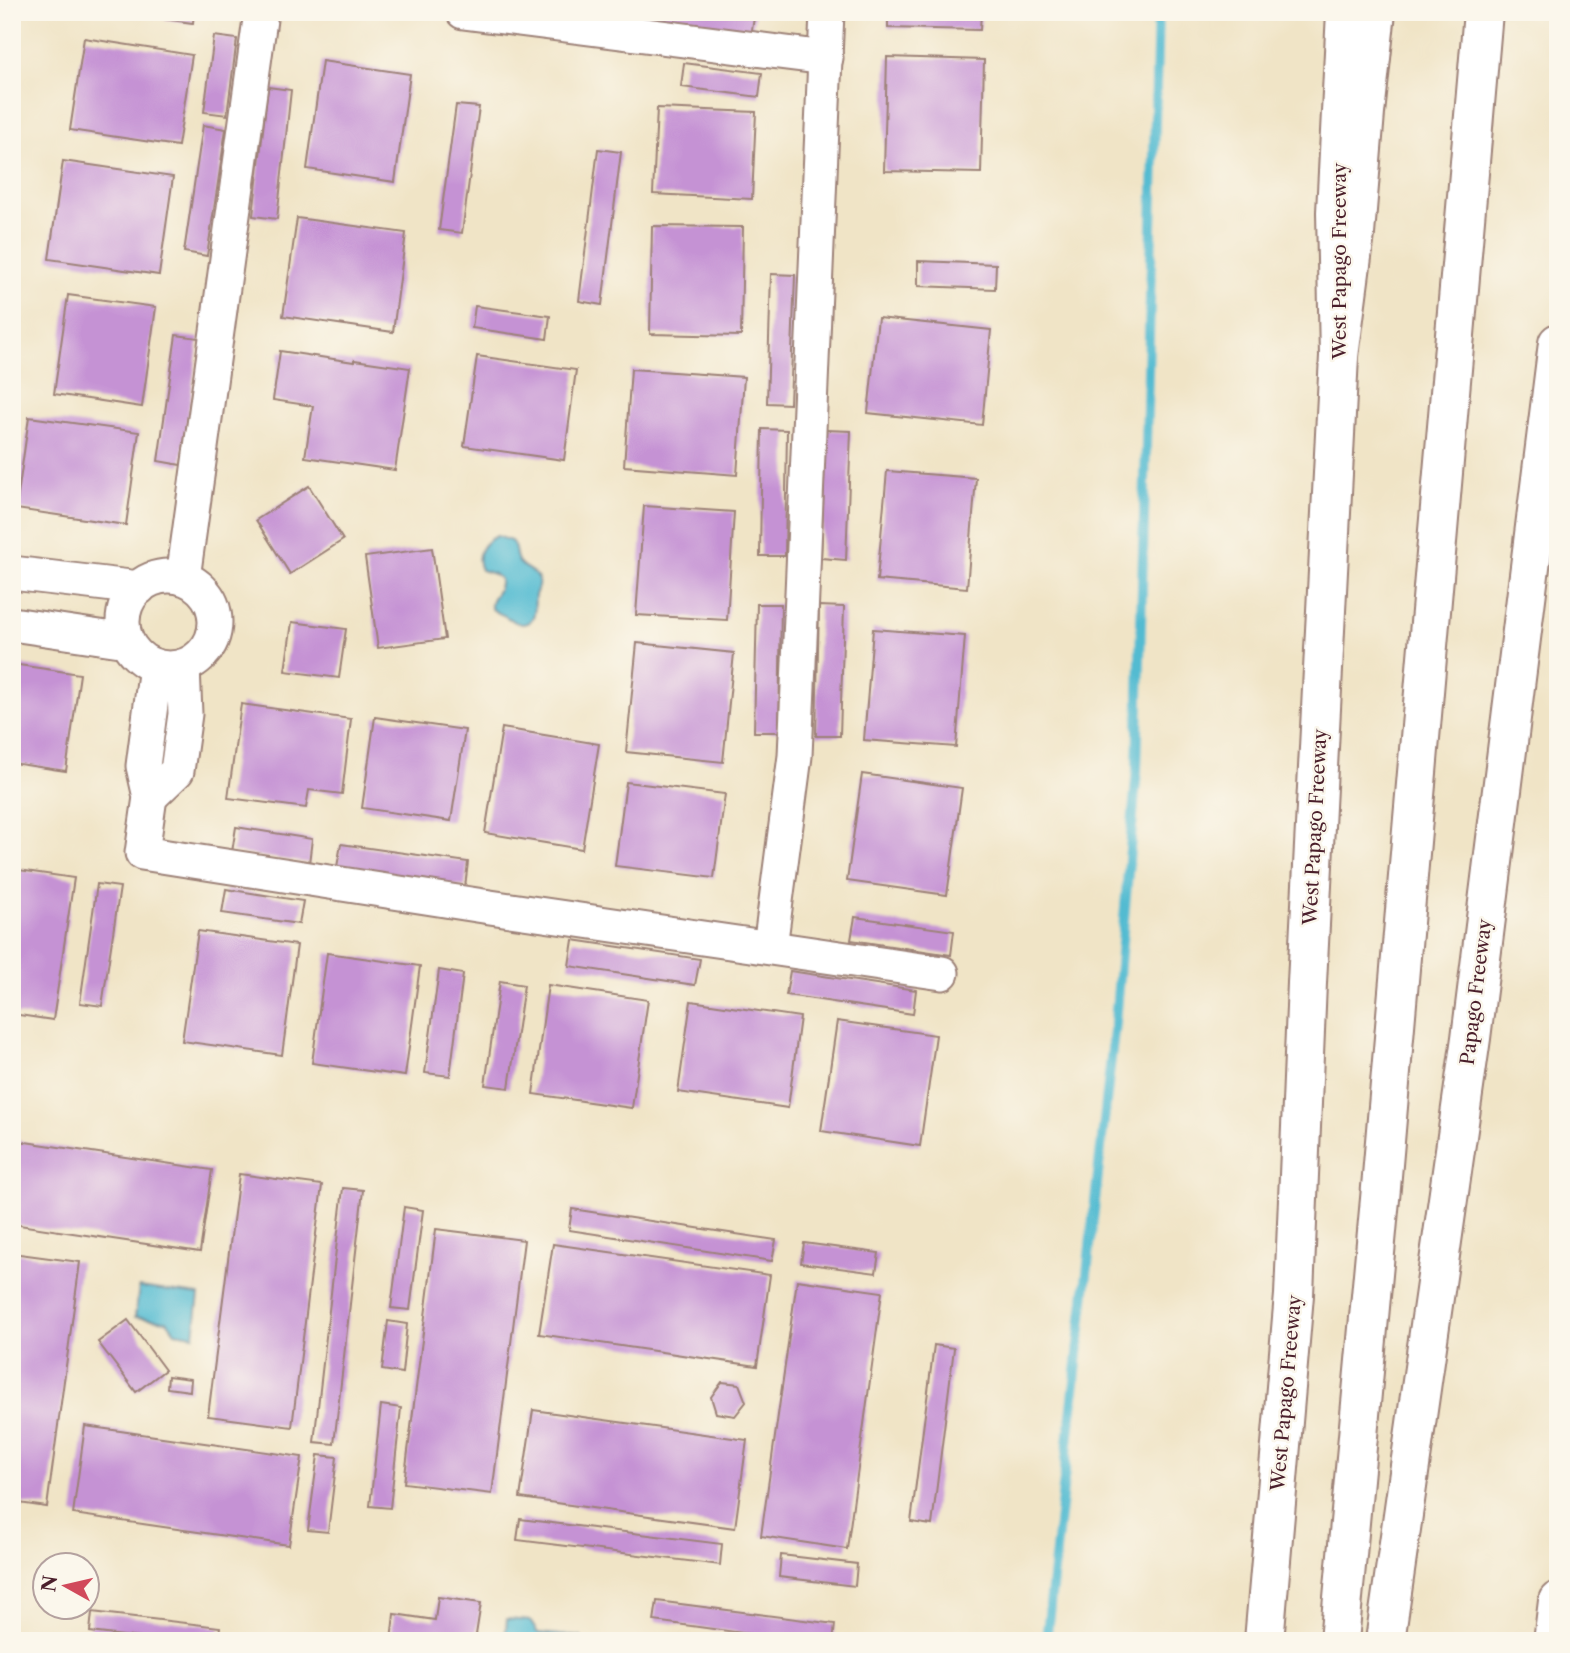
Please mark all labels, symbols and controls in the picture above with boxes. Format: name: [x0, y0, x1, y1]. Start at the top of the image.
street label: West Papago Freeway: [1328, 162, 1351, 360]
street label: West Papago Freeway: [1298, 728, 1332, 927]
street label: Papago Freeway: [1456, 917, 1496, 1066]
street label: West Papago Freeway: [1266, 1294, 1306, 1493]
north arrow: [32, 1552, 102, 1622]
text: N: [37, 1574, 62, 1593]

